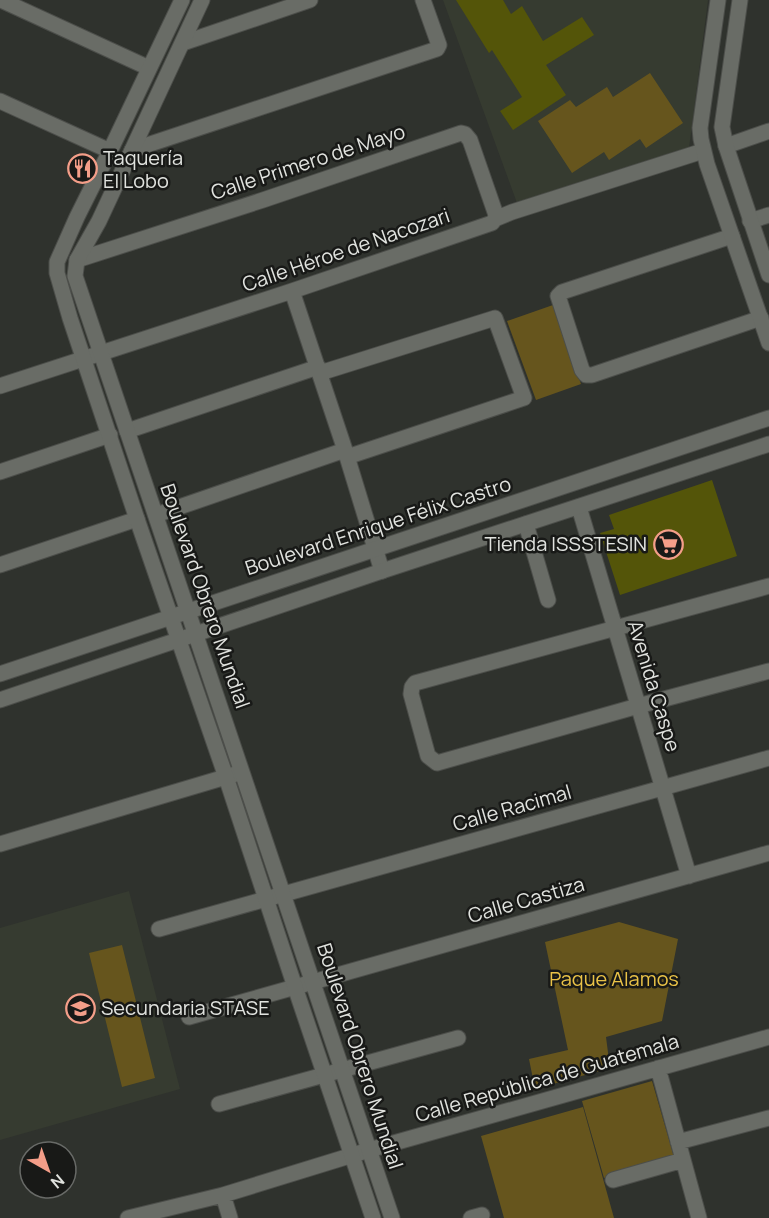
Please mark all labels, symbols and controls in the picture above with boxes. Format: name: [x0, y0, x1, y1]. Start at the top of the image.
street label: Calle Primero de Mayo: [207, 117, 409, 206]
place label: Taquería El Lobo: [103, 144, 183, 194]
restaurant icon: Taquería El Lobo: [66, 153, 98, 185]
street label: Calle Héroe de Nacozari: [238, 201, 453, 298]
street label: Boulevard Enrique Félix Castro: [241, 470, 514, 581]
street label: Boulevard Obrero Mundial: [154, 480, 257, 712]
supermarket icon: Tienda ISSSTESIN: [652, 528, 684, 560]
place label: Tienda ISSSTESIN: [484, 530, 647, 557]
street label: Avenida Caspe: [622, 617, 687, 755]
street label: Calle Racimal: [449, 778, 574, 837]
street label: Calle Castiza: [464, 870, 587, 929]
street label: Boulevard Obrero Mundial: [311, 939, 410, 1172]
park label: Paque Alamos: [549, 965, 679, 992]
school or university icon: Secundaria STASE: [64, 992, 96, 1024]
place label: Secundaria STASE: [101, 994, 270, 1021]
street label: Calle República de Guatemala: [412, 1027, 682, 1128]
north arrow: [18, 1140, 78, 1200]
text: N: [46, 1169, 69, 1194]

